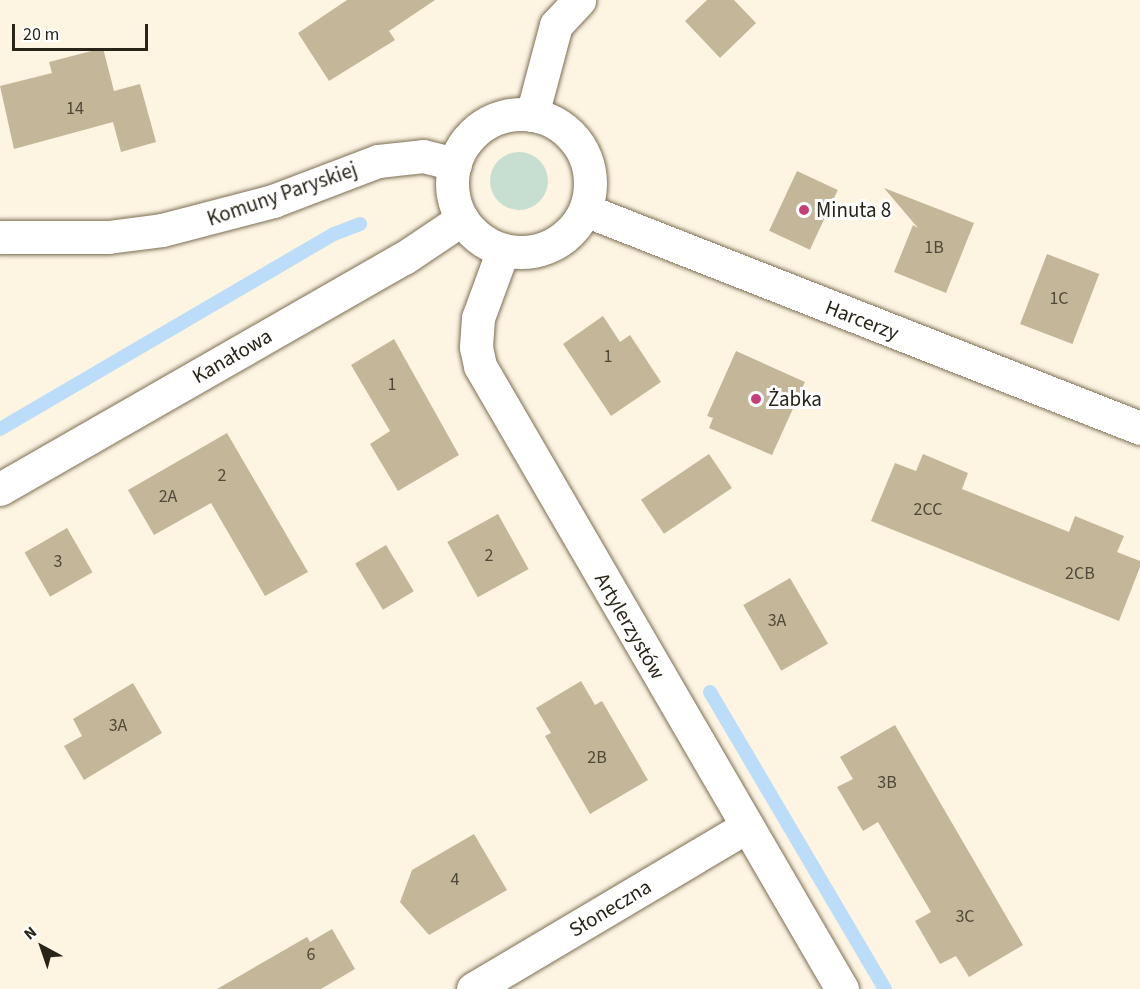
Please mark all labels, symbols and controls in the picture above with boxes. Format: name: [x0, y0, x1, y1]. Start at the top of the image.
scale bar: [15, 12, 152, 50]
text: 20 m: [23, 22, 59, 47]
house number: 14: [66, 98, 84, 120]
street label: Komuny Paryskiej: [204, 157, 360, 231]
place label: Minuta 8: [816, 197, 891, 223]
marker: Minuta 8: [797, 203, 811, 217]
house number: 1B: [924, 237, 944, 259]
house number: 1C: [1049, 288, 1069, 310]
street label: Harcerzy: [822, 294, 902, 346]
street label: Kanałowa: [188, 323, 276, 389]
house number: 1: [604, 346, 612, 368]
house number: 1: [388, 374, 396, 396]
place label: Żabka: [768, 386, 822, 412]
marker: Żabka: [749, 392, 763, 406]
house number: 2: [218, 465, 226, 487]
house number: 2A: [159, 486, 177, 508]
house number: 2CC: [914, 499, 942, 521]
house number: 2: [485, 545, 493, 567]
house number: 3: [54, 551, 62, 573]
house number: 2CB: [1065, 563, 1095, 585]
street label: Artylerzystów: [589, 568, 671, 684]
house number: 3A: [768, 610, 786, 632]
house number: 3A: [109, 715, 127, 737]
house number: 2B: [587, 747, 607, 769]
house number: 3B: [877, 772, 897, 794]
house number: 4: [451, 869, 459, 891]
street label: Słoneczna: [564, 874, 656, 942]
house number: 3C: [955, 906, 975, 928]
north arrow: [12, 917, 72, 977]
text: N: [19, 921, 42, 945]
house number: 6: [307, 944, 315, 966]

